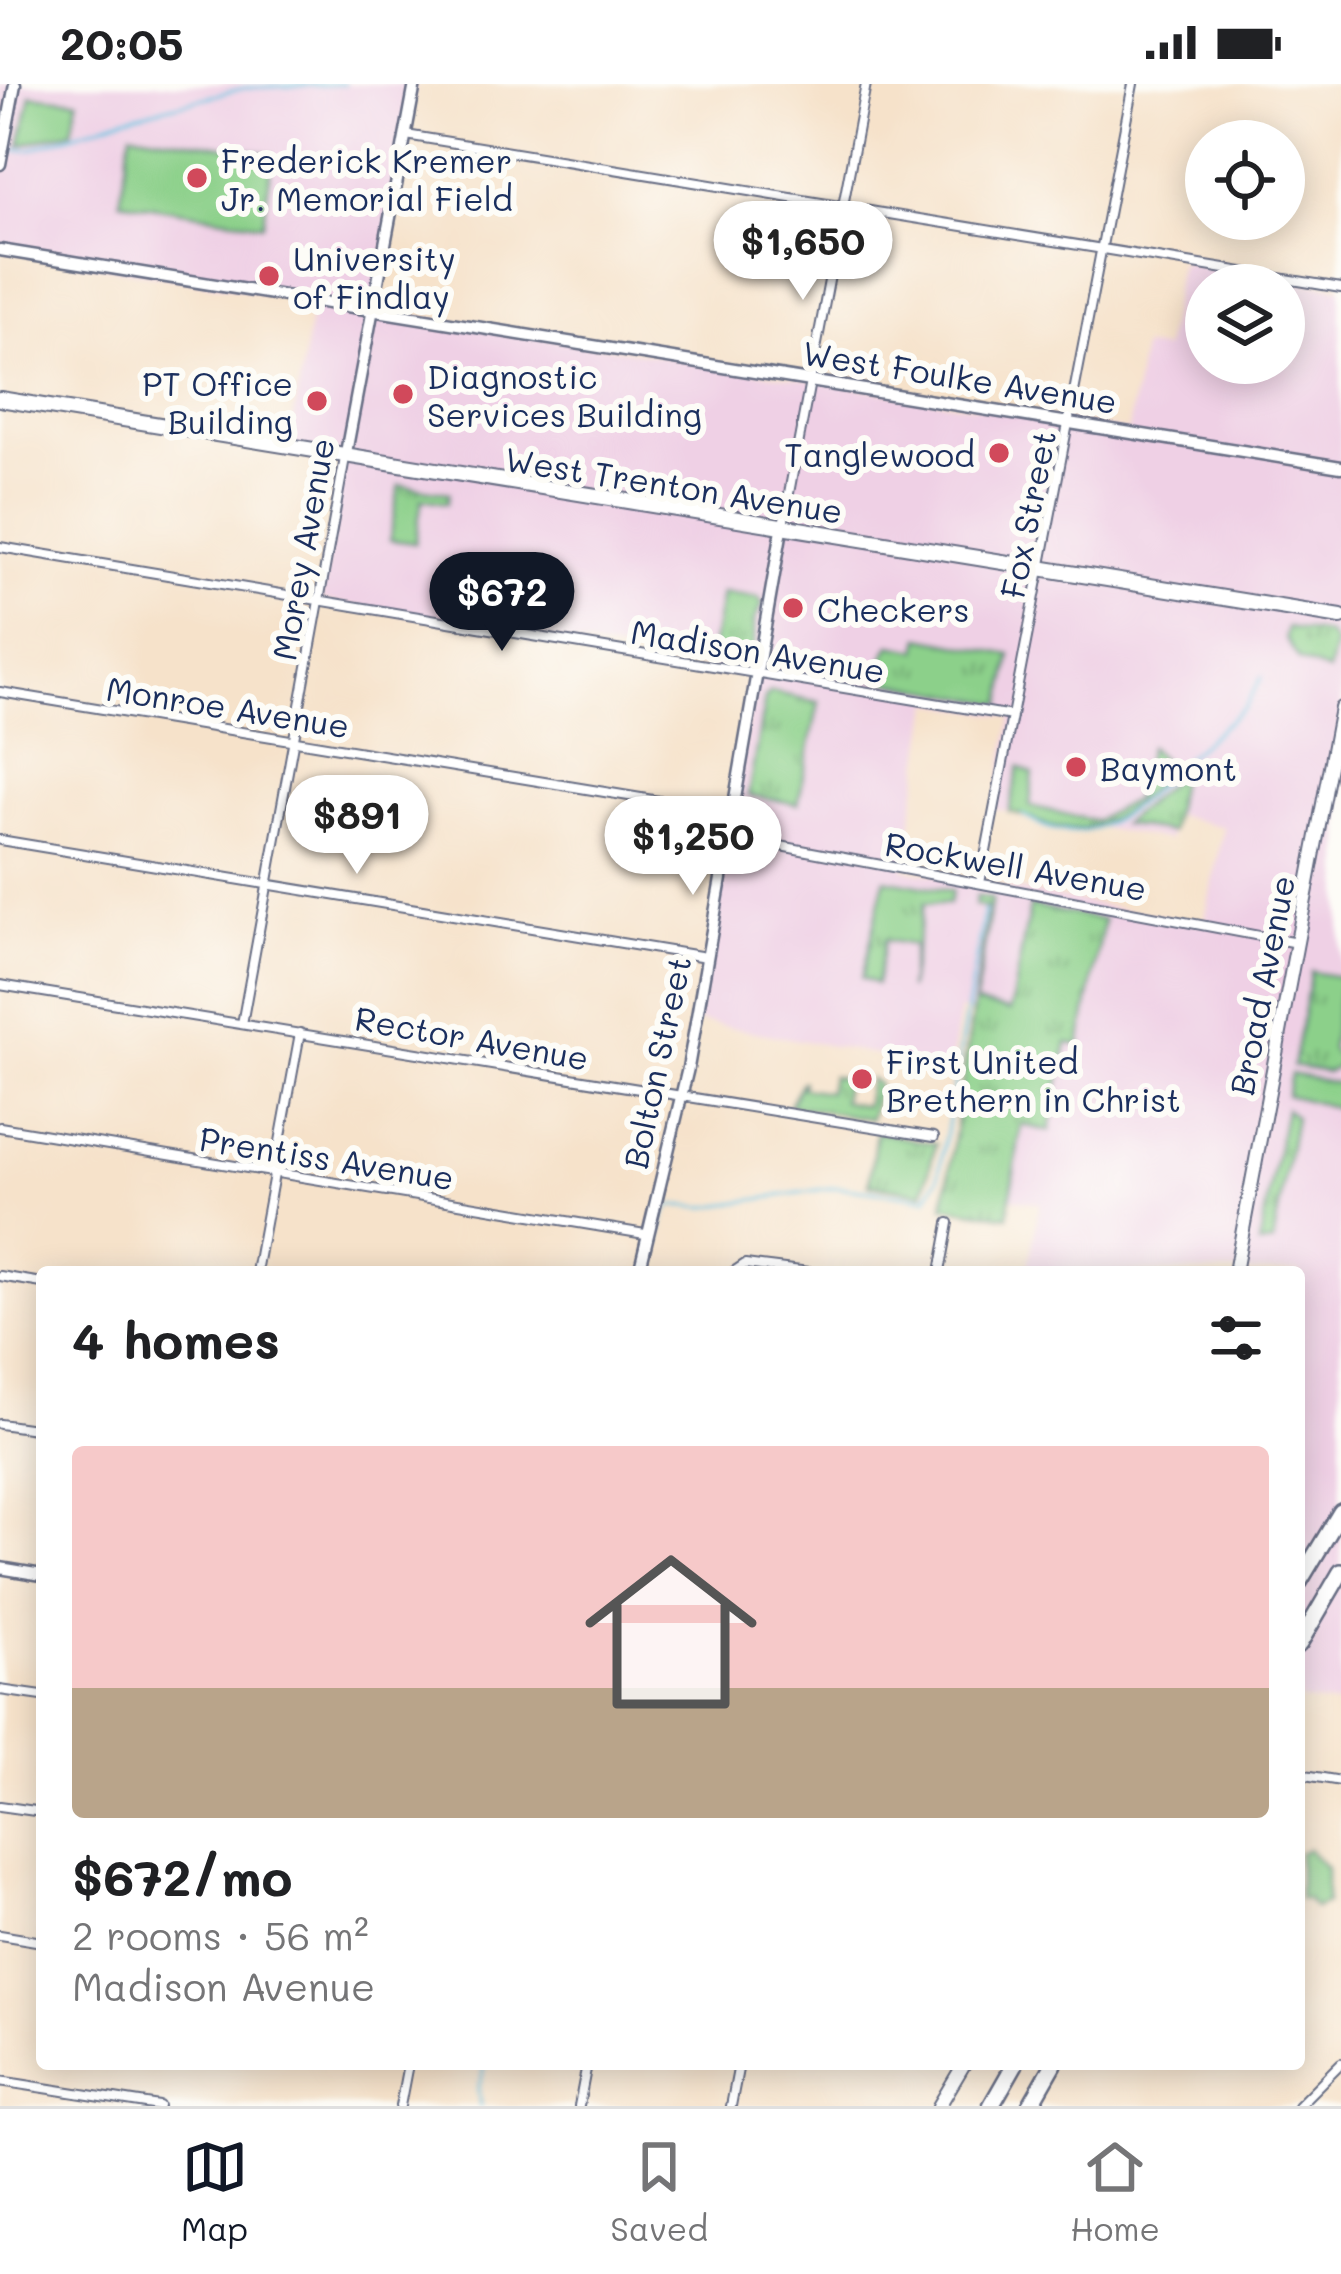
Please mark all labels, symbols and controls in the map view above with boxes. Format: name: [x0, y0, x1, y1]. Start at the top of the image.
text: 20:05: [60, 13, 184, 71]
map controls: [1185, 120, 1305, 384]
button: locate: [1185, 120, 1305, 240]
place label: Frederick Kremer Jr. Memorial Field: [221, 138, 513, 219]
marker: Frederick Kremer Jr. Memorial Field: [184, 165, 210, 191]
pin: $1,650: [705, 201, 901, 303]
text: $1,650: [741, 214, 865, 265]
place label: University of Findlay: [293, 236, 456, 318]
marker: University of Findlay: [256, 263, 282, 289]
button: layers: [1185, 264, 1305, 384]
street label: West Foulke Avenue: [800, 330, 1120, 422]
place label: Diagnostic Services Building: [427, 354, 702, 435]
place label: PT Office Building: [142, 361, 293, 442]
marker: Diagnostic Services Building: [390, 381, 416, 407]
marker: PT Office Building: [304, 388, 330, 414]
street label: Fox Street: [990, 426, 1064, 602]
place label: Tanglewood: [784, 432, 975, 475]
street label: Morey Avenue: [261, 435, 344, 664]
street label: West Trenton Avenue: [502, 436, 846, 532]
marker: Tanglewood: [986, 440, 1012, 466]
pin: $672: [431, 552, 573, 654]
text: $672: [456, 565, 548, 616]
place label: Checkers: [817, 587, 970, 630]
marker: Checkers: [780, 595, 806, 621]
street label: Madison Avenue: [628, 609, 888, 691]
street label: Monroe Avenue: [103, 666, 353, 746]
place label: Baymont: [1100, 746, 1237, 790]
marker: Baymont: [1063, 754, 1089, 780]
pin: $891: [286, 775, 428, 877]
text: $891: [313, 788, 402, 839]
pin: $1,250: [595, 796, 791, 898]
text: $1,250: [631, 809, 755, 860]
street label: Rockwell Avenue: [882, 821, 1150, 909]
street label: Broad Avenue: [1219, 872, 1303, 1098]
street label: Bolton Street: [612, 952, 700, 1172]
street label: Rector Avenue: [352, 995, 592, 1079]
place label: First United Brethern in Christ: [886, 1039, 1181, 1120]
marker: First United Brethern in Christ: [849, 1066, 875, 1092]
street label: Prentiss Avenue: [197, 1116, 457, 1198]
text: 4 homes: [72, 1305, 280, 1372]
icon: filters: [1203, 1305, 1269, 1371]
icon: home: [563, 1524, 779, 1740]
text: $672/mo: [72, 1842, 293, 1909]
text: 2 rooms · 56 m²: [72, 1909, 369, 1960]
text: Madison Avenue: [72, 1960, 375, 2011]
tab: Map: [181, 2134, 248, 2249]
tab: Saved: [610, 2134, 708, 2249]
tab: Home: [1070, 2134, 1160, 2249]

